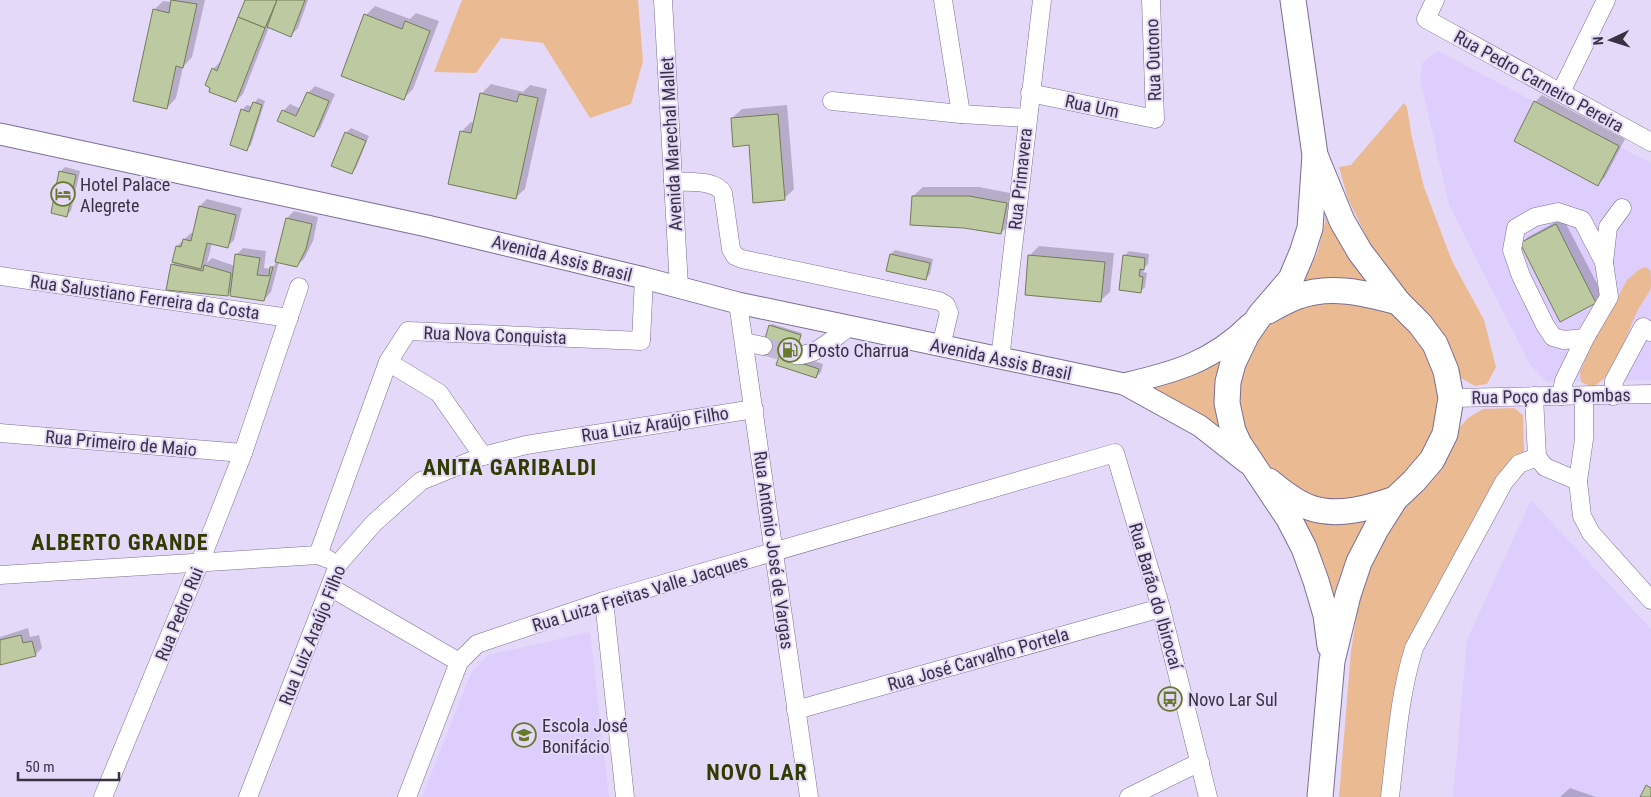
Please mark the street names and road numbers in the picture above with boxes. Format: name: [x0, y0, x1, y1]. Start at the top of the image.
street label: Rua Outono: [1141, 18, 1165, 102]
street label: Rua Pedro Carneiro Pereira: [1450, 26, 1628, 136]
street label: Avenida Marechal Mallet: [656, 56, 686, 232]
street label: Rua Um: [1063, 90, 1121, 122]
street label: Rua Primavera: [1004, 127, 1036, 231]
street label: Avenida Assis Brasil: [490, 230, 634, 286]
street label: Rua Salustiano Ferreira da Costa: [29, 271, 261, 323]
street label: Rua Nova Conquista: [423, 322, 567, 348]
street label: Avenida Assis Brasil: [928, 334, 1074, 384]
street label: Rua Poço das Pombas: [1471, 384, 1631, 408]
street label: Rua Luiz Araújo Filho: [580, 402, 730, 446]
street label: Rua Primeiro de Maio: [44, 426, 198, 460]
street label: Rua Antonio José de Vargas: [750, 450, 798, 650]
street label: Rua Barão do Ibirocaí: [1125, 520, 1187, 672]
street label: Rua Luiza Freitas Valle Jacques: [530, 550, 750, 636]
street label: Rua Luiz Araújo Filho: [274, 562, 350, 708]
street label: Rua Pedro Rui: [151, 564, 207, 664]
street label: Rua José Carvalho Portela: [885, 623, 1071, 695]

